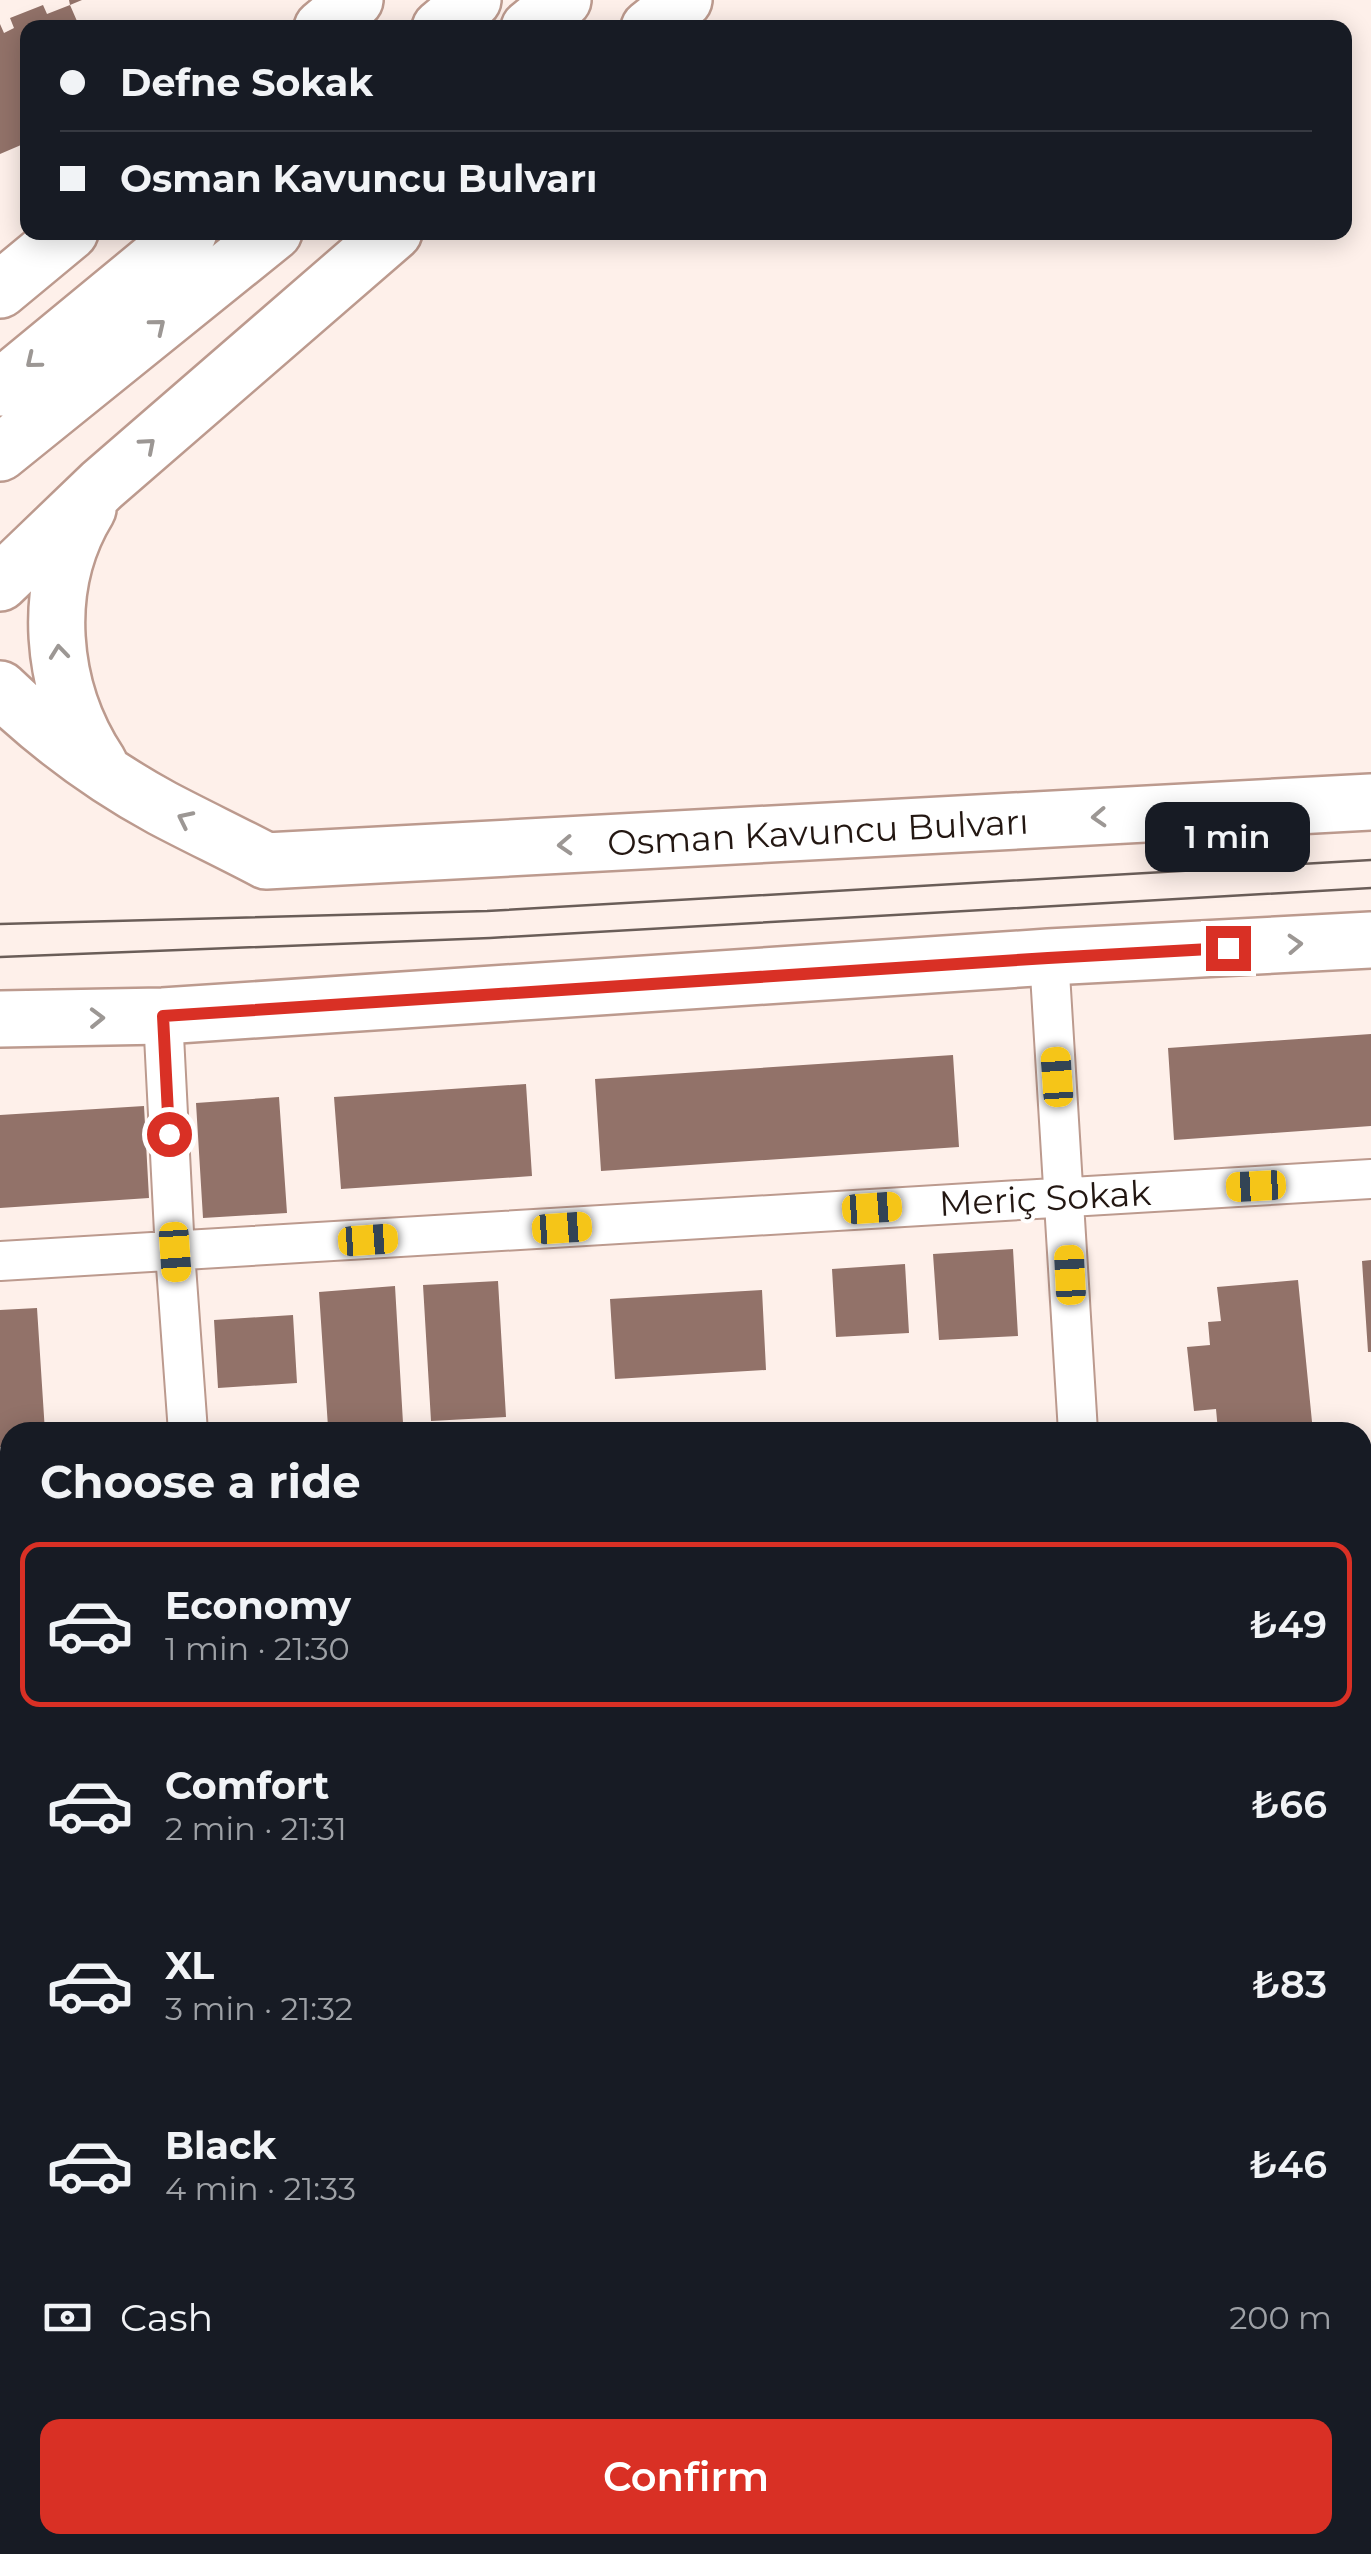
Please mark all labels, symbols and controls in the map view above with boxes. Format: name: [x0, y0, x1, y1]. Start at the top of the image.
text: Defne Sokak: [120, 59, 373, 106]
text: Osman Kavuncu Bulvarı: [120, 155, 598, 202]
one-way arrow: [146, 321, 164, 338]
one-way arrow: [26, 349, 44, 367]
one-way arrow: [137, 439, 155, 457]
one-way arrow: [48, 644, 70, 660]
street label: Osman Kavuncu Bulvarı: [606, 799, 1030, 865]
callout: 1 min: [1146, 803, 1310, 873]
one-way arrow: [1090, 806, 1106, 827]
one-way arrow: [177, 811, 195, 831]
text: 1 min: [1185, 817, 1270, 856]
one-way arrow: [556, 834, 572, 855]
route end: [1206, 926, 1251, 971]
one-way arrow: [1288, 934, 1304, 955]
one-way arrow: [90, 1007, 106, 1028]
car: [1040, 1046, 1074, 1108]
route start: [147, 1112, 192, 1157]
car: [1225, 1169, 1287, 1203]
street label: Meriç Sokak: [938, 1171, 1152, 1225]
car: [841, 1191, 903, 1225]
car: [531, 1211, 593, 1245]
car: [158, 1221, 192, 1283]
car: [337, 1223, 399, 1257]
car: [1053, 1244, 1087, 1306]
text: Choose a ride: [40, 1454, 361, 1509]
icon: car: [45, 1580, 135, 1670]
text: Economy: [165, 1582, 351, 1629]
text: ₺49: [1250, 1601, 1327, 1648]
text: 1 min · 21:30: [165, 1629, 350, 1668]
icon: car: [45, 1760, 135, 1850]
text: Comfort: [165, 1762, 329, 1809]
text: ₺66: [1252, 1781, 1327, 1828]
text: 2 min · 21:31: [165, 1809, 347, 1848]
icon: car: [45, 1940, 135, 2030]
text: XL: [165, 1942, 214, 1989]
text: ₺83: [1252, 1961, 1327, 2008]
text: 3 min · 21:32: [165, 1989, 353, 2028]
icon: car: [45, 2120, 135, 2210]
text: Black: [165, 2122, 276, 2169]
text: ₺46: [1250, 2141, 1327, 2188]
text: 4 min · 21:33: [165, 2169, 356, 2208]
icon: cash: [40, 2290, 95, 2345]
text: Cash: [120, 2294, 213, 2341]
text: 200 m: [1229, 2298, 1332, 2337]
button: Confirm: [40, 2419, 1332, 2534]

